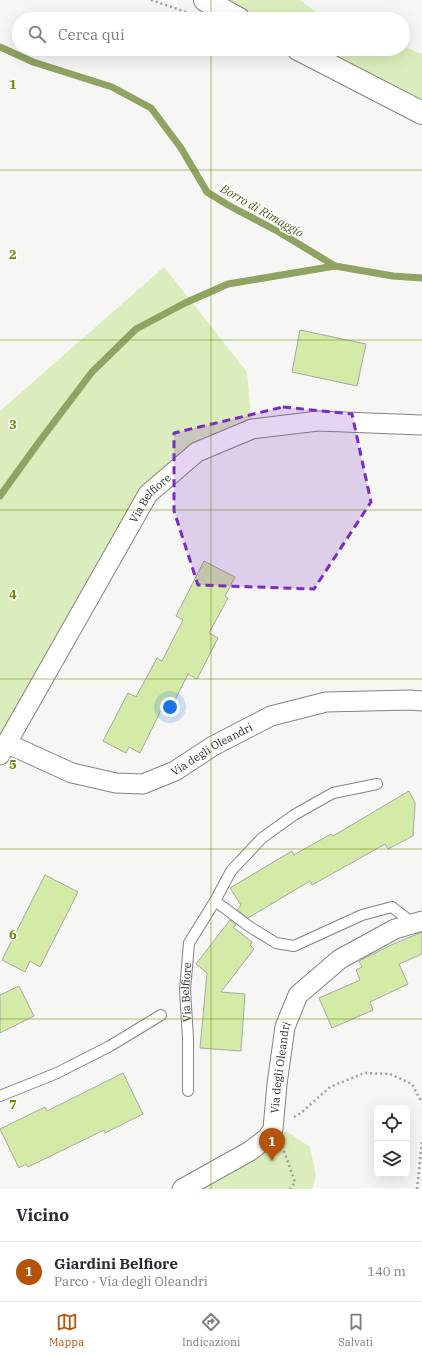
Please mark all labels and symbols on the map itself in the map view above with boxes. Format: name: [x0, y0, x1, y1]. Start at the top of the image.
text: 1: [9, 76, 17, 93]
water label: Borro di Rimaggio: [217, 180, 306, 240]
text: 2: [9, 246, 17, 263]
text: 3: [9, 416, 17, 433]
street label: Via Belfiore: [126, 471, 174, 525]
text: 4: [9, 586, 17, 603]
your location: [160, 697, 180, 717]
street label: Via degli Oleandri: [168, 720, 255, 779]
text: 5: [9, 756, 17, 773]
text: 6: [9, 926, 17, 943]
street label: Via Belfiore: [178, 962, 194, 1022]
street label: Via degli Oleandri: [267, 1019, 294, 1114]
text: 7: [9, 1096, 17, 1113]
pin: 1: [259, 1128, 285, 1161]

